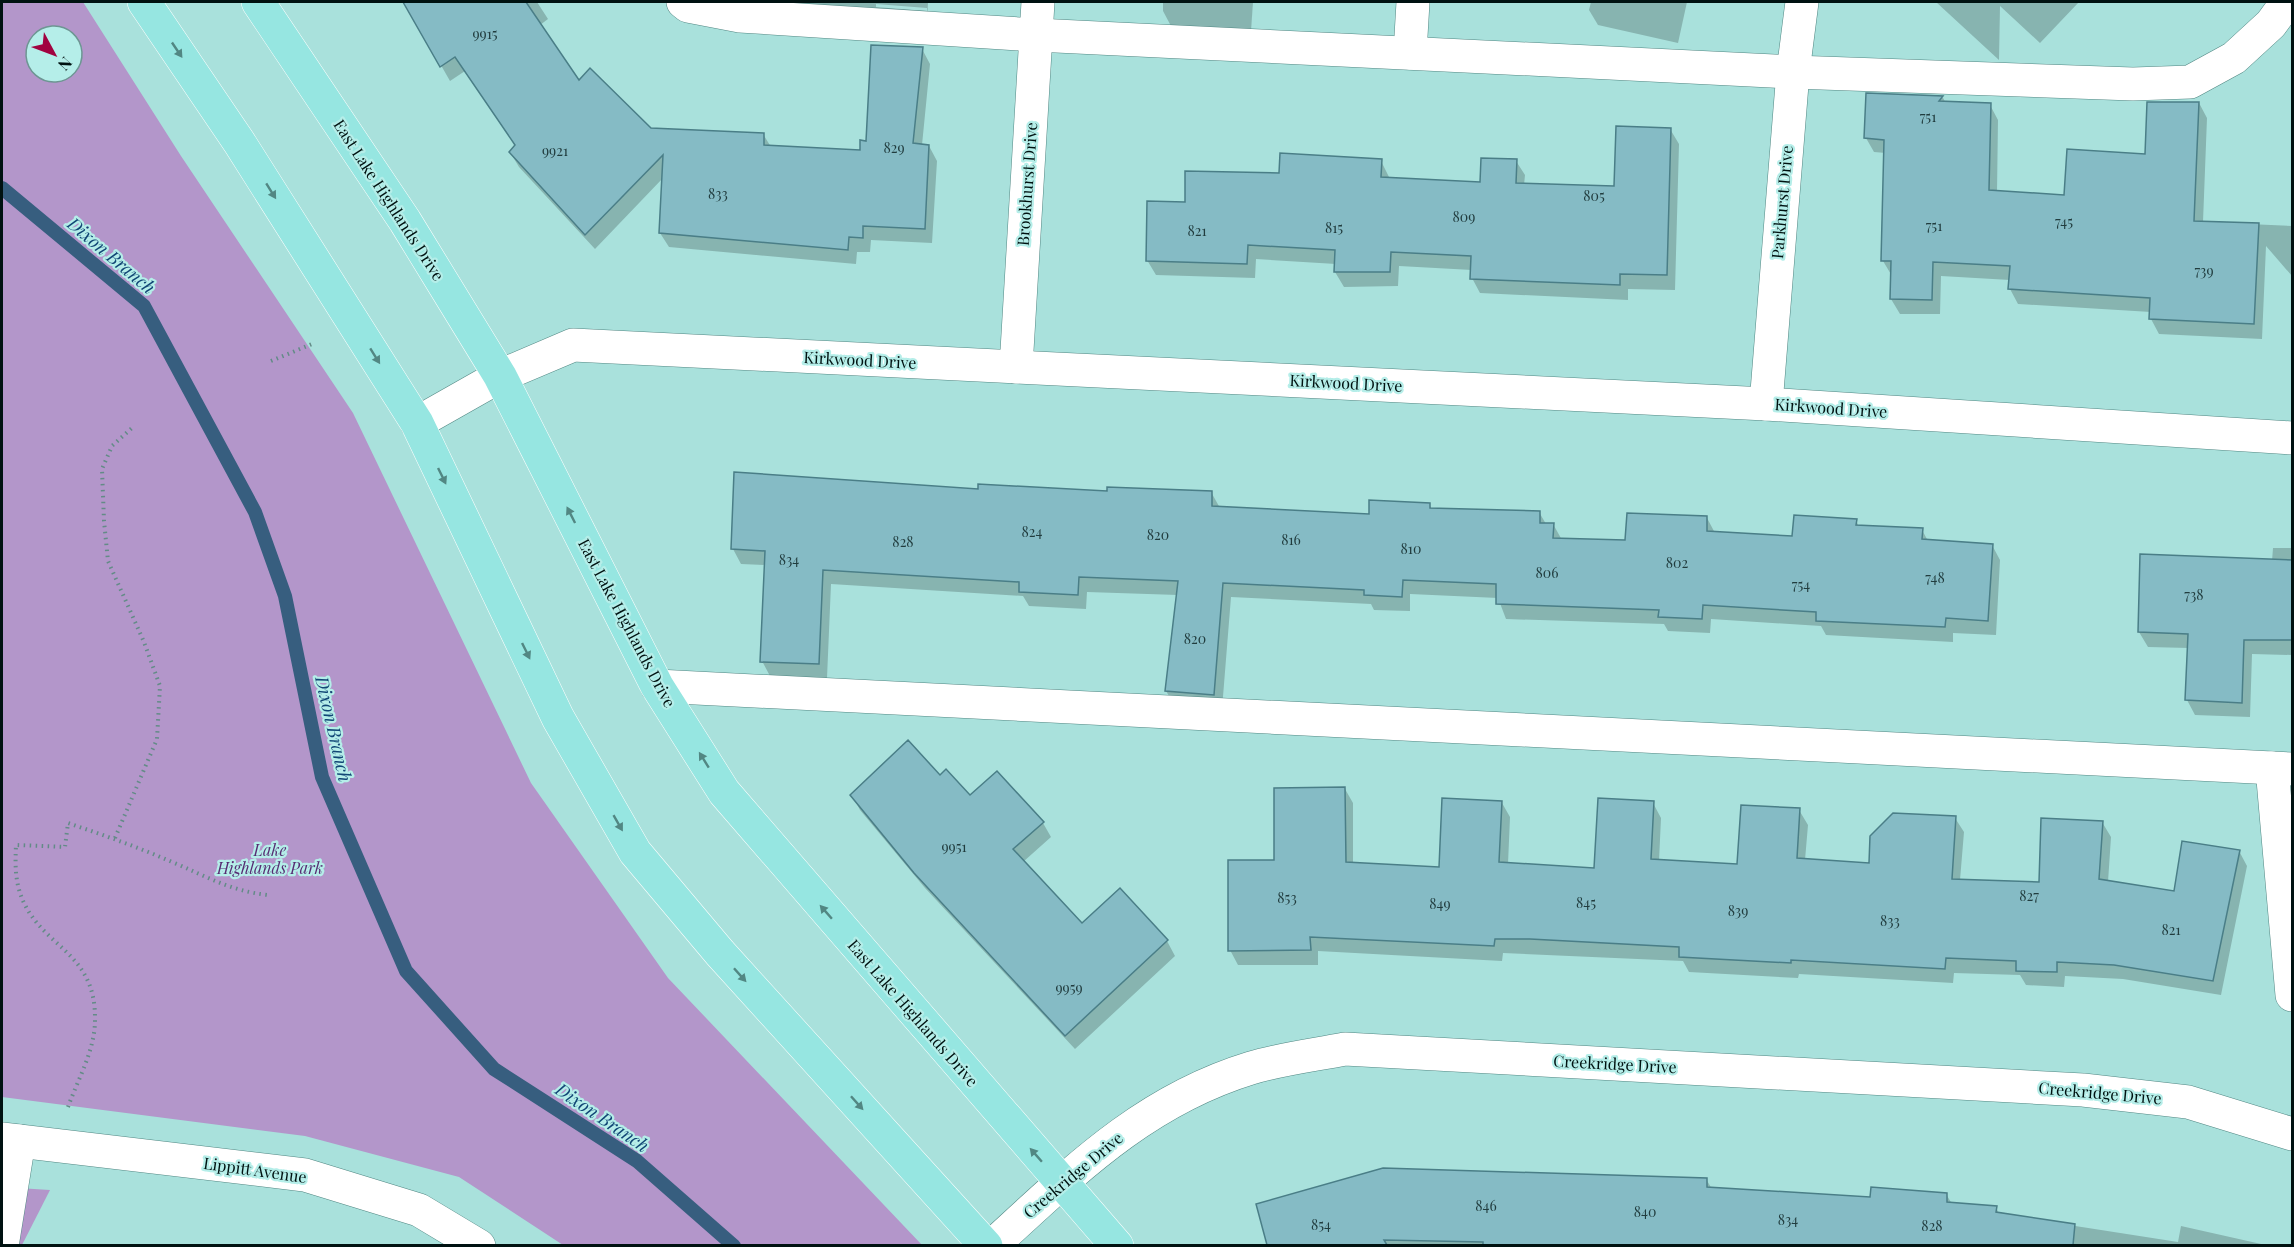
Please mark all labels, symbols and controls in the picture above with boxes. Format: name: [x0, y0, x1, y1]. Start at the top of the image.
north arrow: [24, 24, 84, 84]
house number: 9915: [472, 24, 498, 43]
one-way arrow: [171, 42, 182, 58]
text: N: [54, 53, 77, 76]
house number: 751: [1920, 107, 1936, 126]
street label: East Lake Highlands Drive: [329, 115, 450, 284]
street label: Brookhurst Drive: [1012, 121, 1041, 246]
house number: 829: [883, 138, 905, 157]
house number: 9921: [542, 141, 568, 160]
street label: Parkhurst Drive: [1766, 144, 1797, 260]
one-way arrow: [265, 183, 276, 199]
house number: 833: [708, 184, 728, 203]
house number: 805: [1583, 186, 1605, 205]
house number: 809: [1453, 207, 1475, 226]
water label: Dixon Branch: [62, 211, 161, 299]
house number: 745: [2055, 212, 2073, 231]
house number: 751: [1926, 216, 1942, 235]
house number: 815: [1325, 218, 1343, 237]
house number: 821: [1187, 221, 1207, 240]
house number: 739: [2194, 261, 2214, 280]
street label: Kirkwood Drive: [803, 346, 917, 373]
one-way arrow: [369, 348, 380, 364]
street label: Kirkwood Drive: [1289, 369, 1403, 396]
street label: Kirkwood Drive: [1774, 393, 1888, 422]
one-way arrow: [438, 467, 447, 484]
one-way arrow: [566, 506, 576, 523]
house number: 824: [1022, 522, 1043, 541]
house number: 820: [1147, 525, 1169, 544]
house number: 816: [1281, 530, 1301, 549]
house number: 828: [892, 532, 914, 551]
street label: East Lake Highlands Drive: [574, 535, 681, 711]
house number: 810: [1401, 539, 1421, 558]
house number: 834: [779, 550, 799, 569]
house number: 802: [1666, 553, 1688, 572]
house number: 806: [1536, 563, 1558, 582]
house number: 748: [1925, 568, 1945, 587]
house number: 754: [1792, 575, 1810, 594]
house number: 738: [2184, 585, 2204, 604]
house number: 820: [1184, 629, 1206, 648]
one-way arrow: [522, 643, 531, 660]
water label: Dixon Branch: [310, 673, 358, 784]
one-way arrow: [698, 752, 709, 768]
one-way arrow: [613, 815, 624, 831]
house number: 9951: [941, 837, 967, 856]
park label: Lake Highlands Park: [216, 839, 323, 878]
house number: 827: [2019, 886, 2039, 905]
house number: 853: [1277, 888, 1297, 907]
house number: 845: [1576, 893, 1596, 912]
house number: 849: [1429, 894, 1451, 913]
house number: 839: [1728, 901, 1748, 920]
one-way arrow: [819, 904, 832, 920]
house number: 833: [1880, 911, 1900, 930]
house number: 821: [2161, 920, 2181, 939]
street label: East Lake Highlands Drive: [844, 935, 983, 1091]
one-way arrow: [733, 967, 747, 982]
house number: 9959: [1055, 978, 1083, 997]
street label: Creekridge Drive: [1553, 1050, 1677, 1077]
water label: Dixon Branch: [550, 1077, 654, 1157]
street label: Creekridge Drive: [2038, 1077, 2162, 1108]
one-way arrow: [850, 1095, 864, 1110]
street label: Creekridge Drive: [1019, 1127, 1127, 1222]
one-way arrow: [1029, 1147, 1042, 1163]
street label: Lippitt Avenue: [202, 1152, 308, 1187]
house number: 846: [1475, 1196, 1497, 1215]
house number: 840: [1634, 1202, 1656, 1221]
house number: 834: [1778, 1210, 1798, 1229]
house number: 854: [1311, 1215, 1331, 1234]
house number: 828: [1921, 1216, 1943, 1235]

